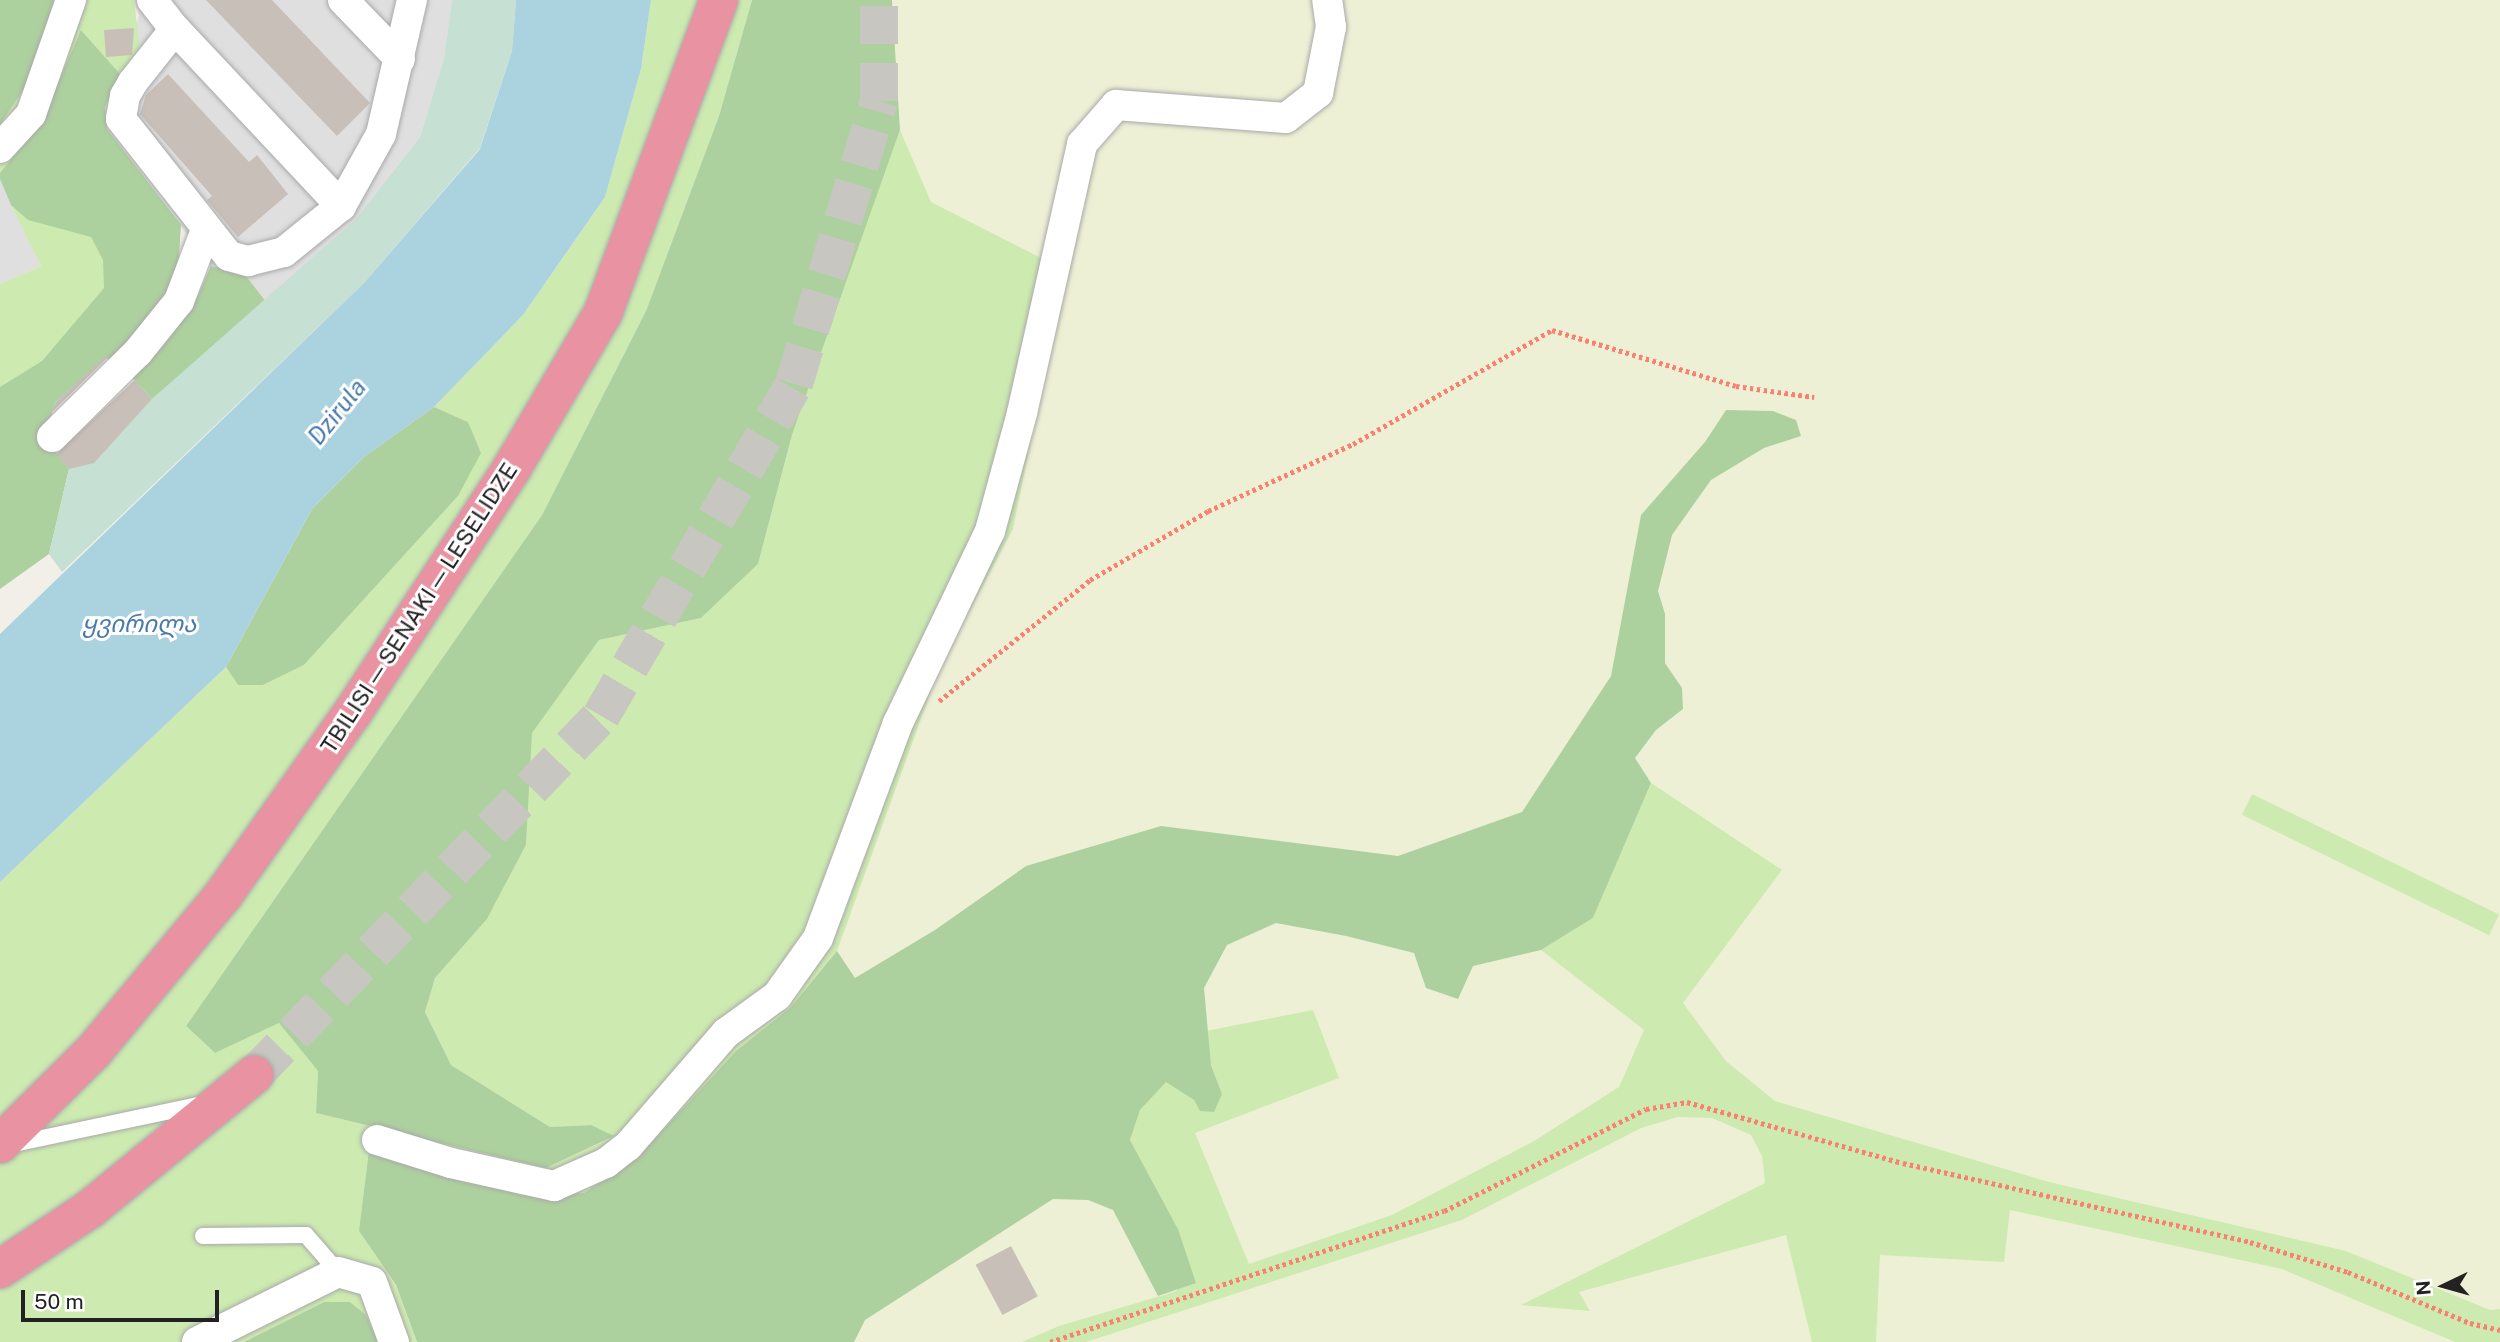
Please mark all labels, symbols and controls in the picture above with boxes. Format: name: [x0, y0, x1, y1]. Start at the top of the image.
water label: Dzirula: [302, 373, 372, 451]
street label: TBILISI — SENAKI — LESELIDZE: [310, 450, 528, 766]
water label: ყვირილა: [82, 610, 196, 638]
north arrow: [2409, 1251, 2479, 1321]
scale bar: [24, 1276, 222, 1320]
text: N: [2411, 1279, 2435, 1296]
text: 50 m: [34, 1289, 84, 1314]

